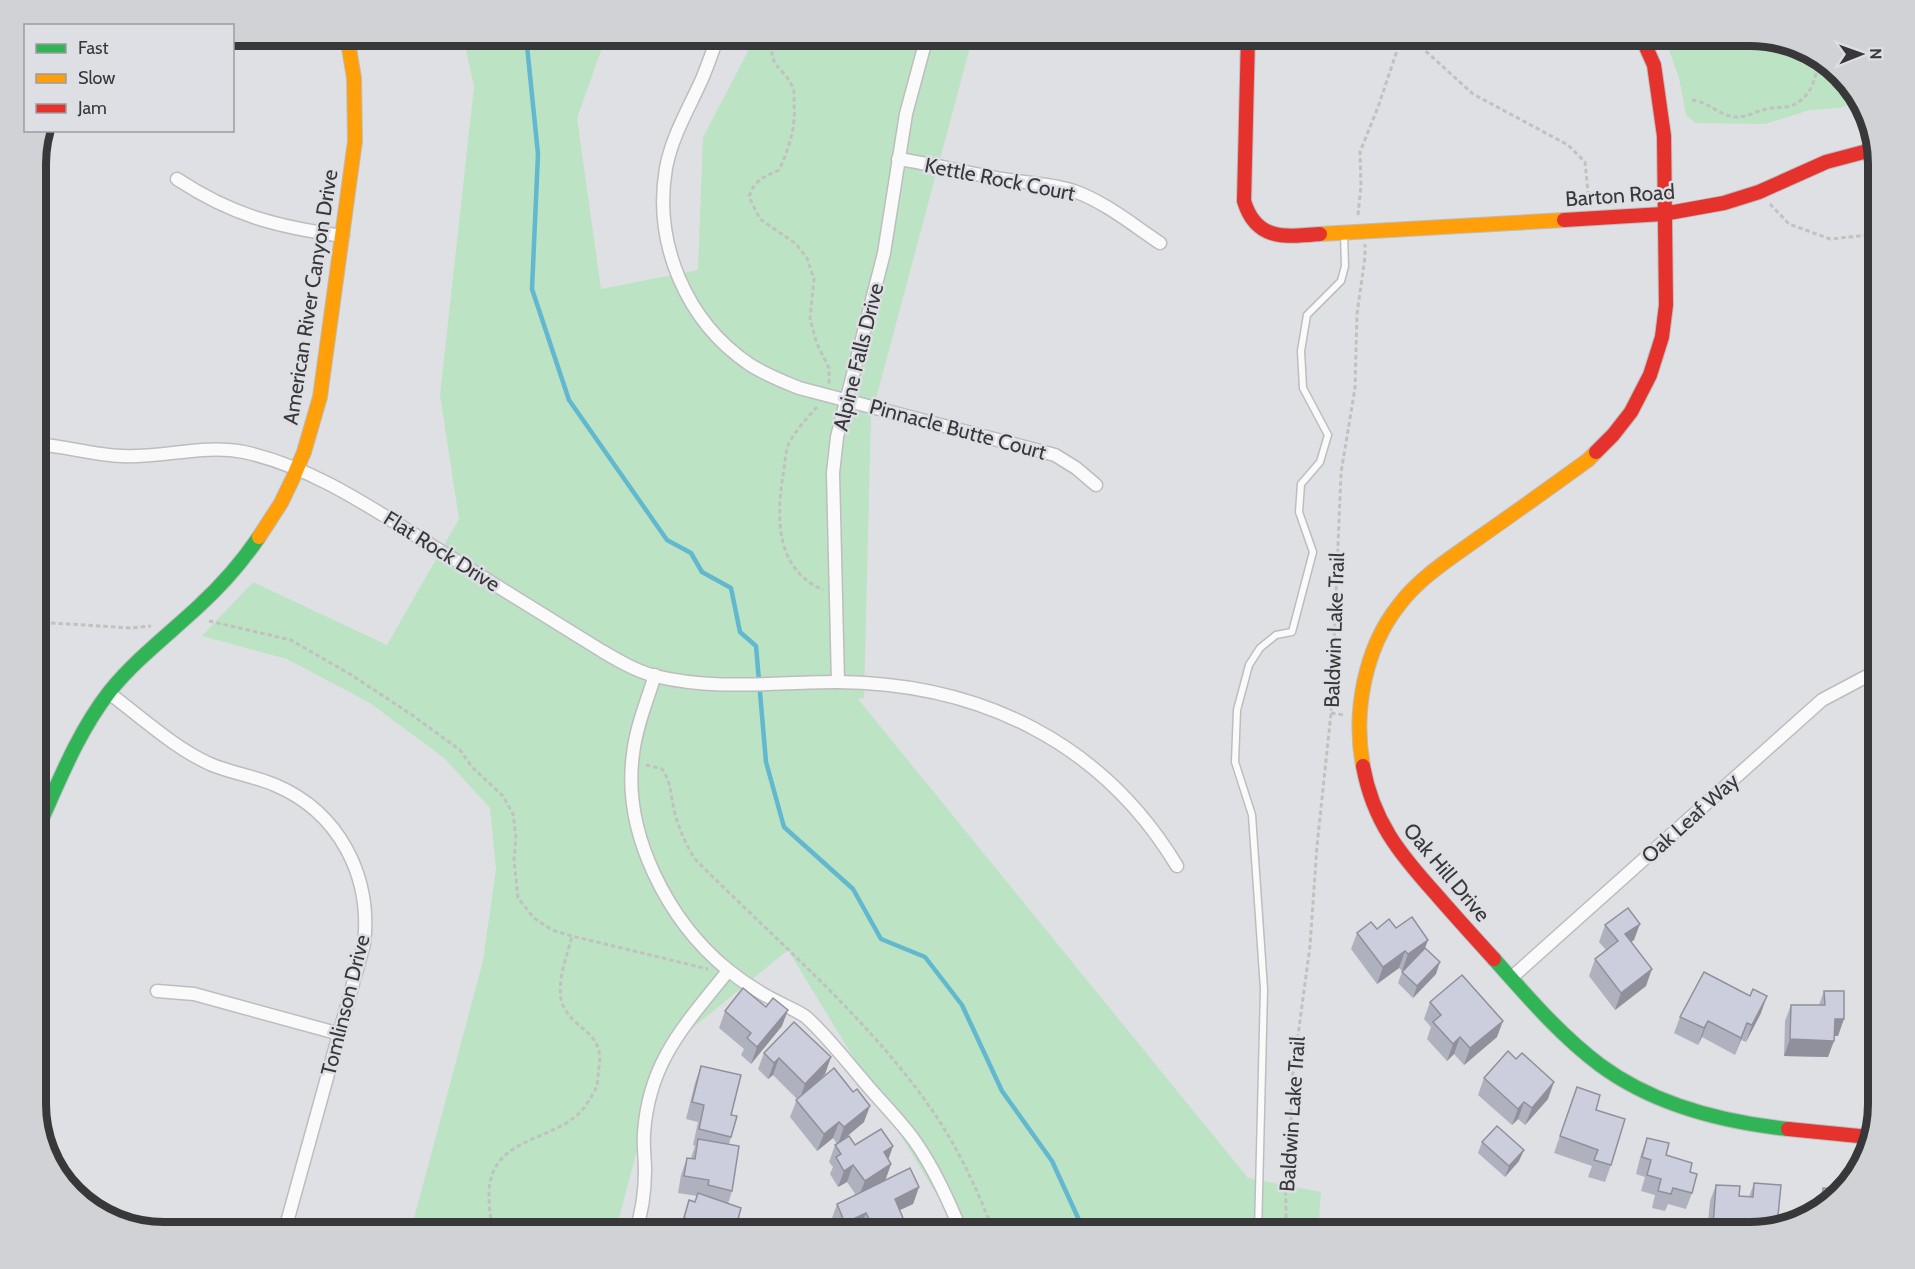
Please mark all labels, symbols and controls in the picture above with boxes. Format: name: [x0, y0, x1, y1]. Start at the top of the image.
legend: [24, 24, 234, 132]
north arrow: [1831, 24, 1891, 84]
text: Fast: [78, 37, 109, 59]
text: N: [1866, 48, 1885, 60]
text: Slow: [78, 67, 115, 89]
text: Jam: [77, 97, 107, 119]
street label: Kettle Rock Court: [923, 152, 1077, 206]
street label: American River Canyon Drive: [277, 167, 343, 427]
street label: Barton Road: [1564, 179, 1676, 211]
street label: Alpine Falls Drive: [828, 280, 889, 433]
street label: Pinnacle Butte Court: [867, 393, 1049, 465]
street label: Flat Rock Drive: [379, 505, 505, 597]
street label: Baldwin Lake Trail: [1319, 552, 1349, 708]
street label: Oak Leaf Way: [1636, 768, 1744, 868]
street label: Oak Hill Drive: [1399, 818, 1496, 927]
street label: Tomlinson Drive: [315, 932, 375, 1078]
street label: Baldwin Lake Trail: [1274, 1035, 1310, 1192]

